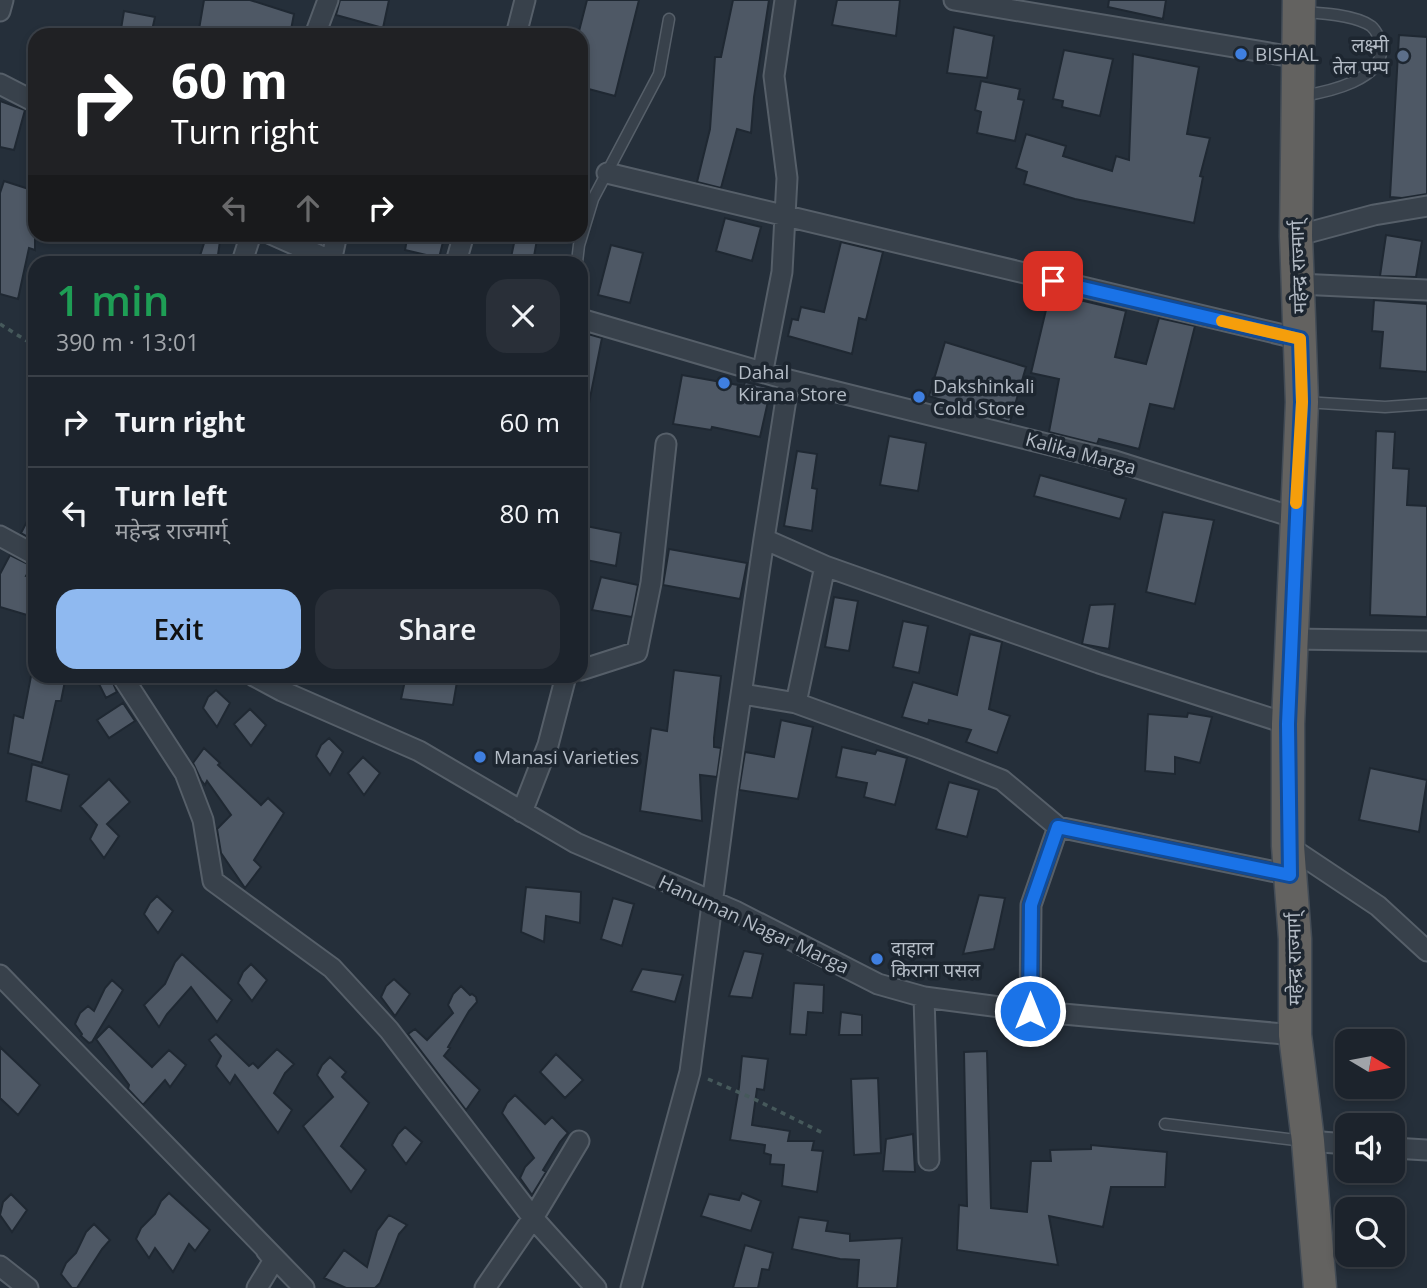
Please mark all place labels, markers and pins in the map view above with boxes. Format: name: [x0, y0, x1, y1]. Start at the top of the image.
place label: लक्ष्मी तेल पम्प: [1333, 32, 1390, 80]
place label: BISHAL: [1255, 41, 1319, 67]
marker: BISHAL: [1233, 46, 1249, 62]
marker: लक्ष्मी तेल पम्प: [1395, 48, 1411, 64]
pin: [1023, 251, 1083, 311]
place label: Dahal Kirana Store: [738, 359, 847, 407]
place label: Dakshinkali Cold Store: [933, 373, 1035, 421]
marker: Dahal Kirana Store: [716, 375, 732, 391]
marker: Dakshinkali Cold Store: [911, 389, 927, 405]
place label: Manasi Varieties: [494, 744, 639, 770]
marker: Manasi Varieties: [472, 749, 488, 765]
place label: दाहाल किराना पसल: [891, 935, 981, 983]
marker: दाहाल किराना पसल: [869, 951, 885, 967]

